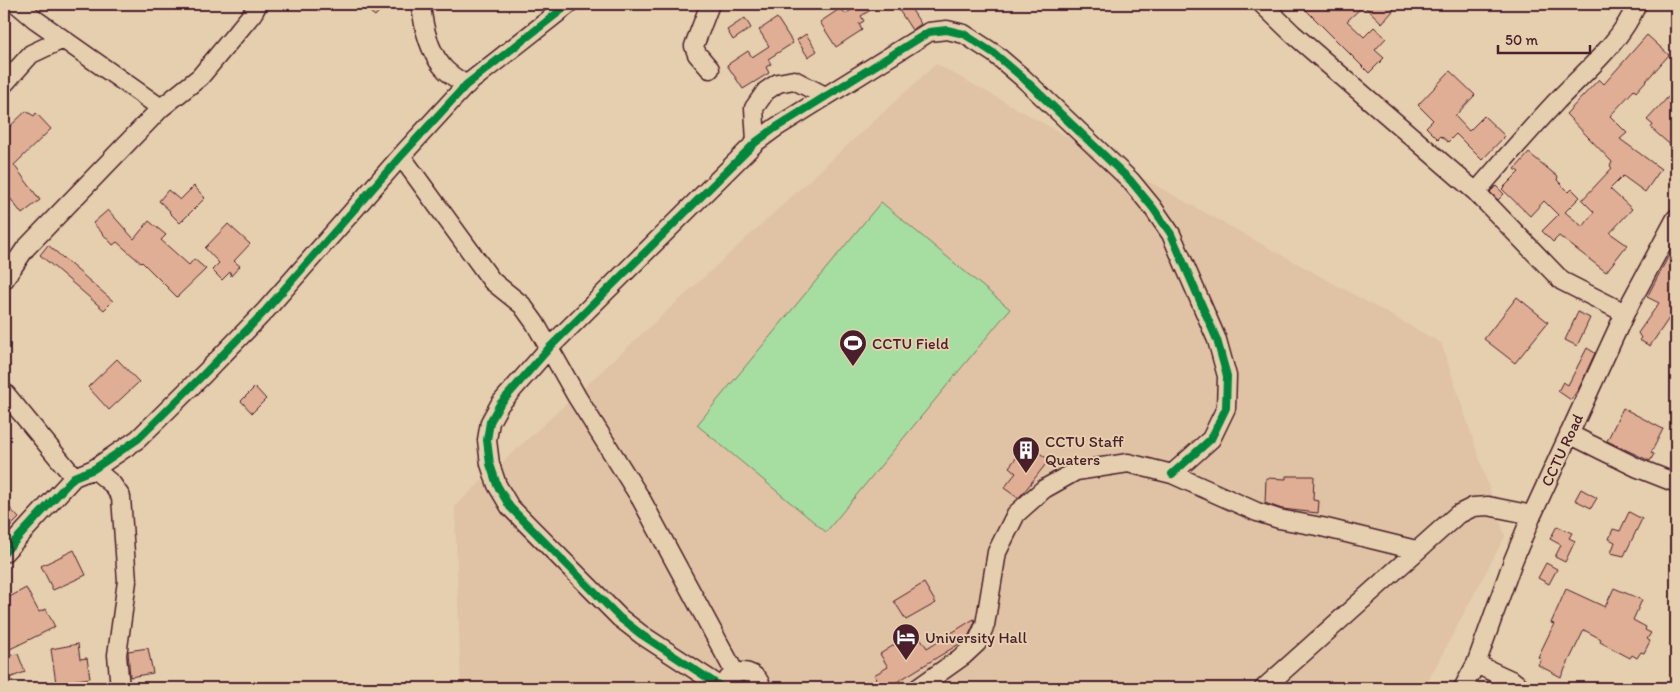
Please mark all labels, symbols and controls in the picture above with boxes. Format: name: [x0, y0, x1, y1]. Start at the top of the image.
scale bar: [1498, 22, 1590, 54]
text: 50 m: [1505, 31, 1538, 49]
sports icon: CCTU Field: [838, 328, 868, 367]
place label: CCTU Field: [872, 334, 949, 353]
street label: CCTU Road: [1537, 410, 1587, 489]
place label: CCTU Staff Quaters: [1045, 432, 1124, 469]
building icon: CCTU Staff Quaters: [1011, 435, 1041, 474]
hotel icon: University Hall: [891, 622, 921, 661]
place label: University Hall: [925, 628, 1027, 647]

